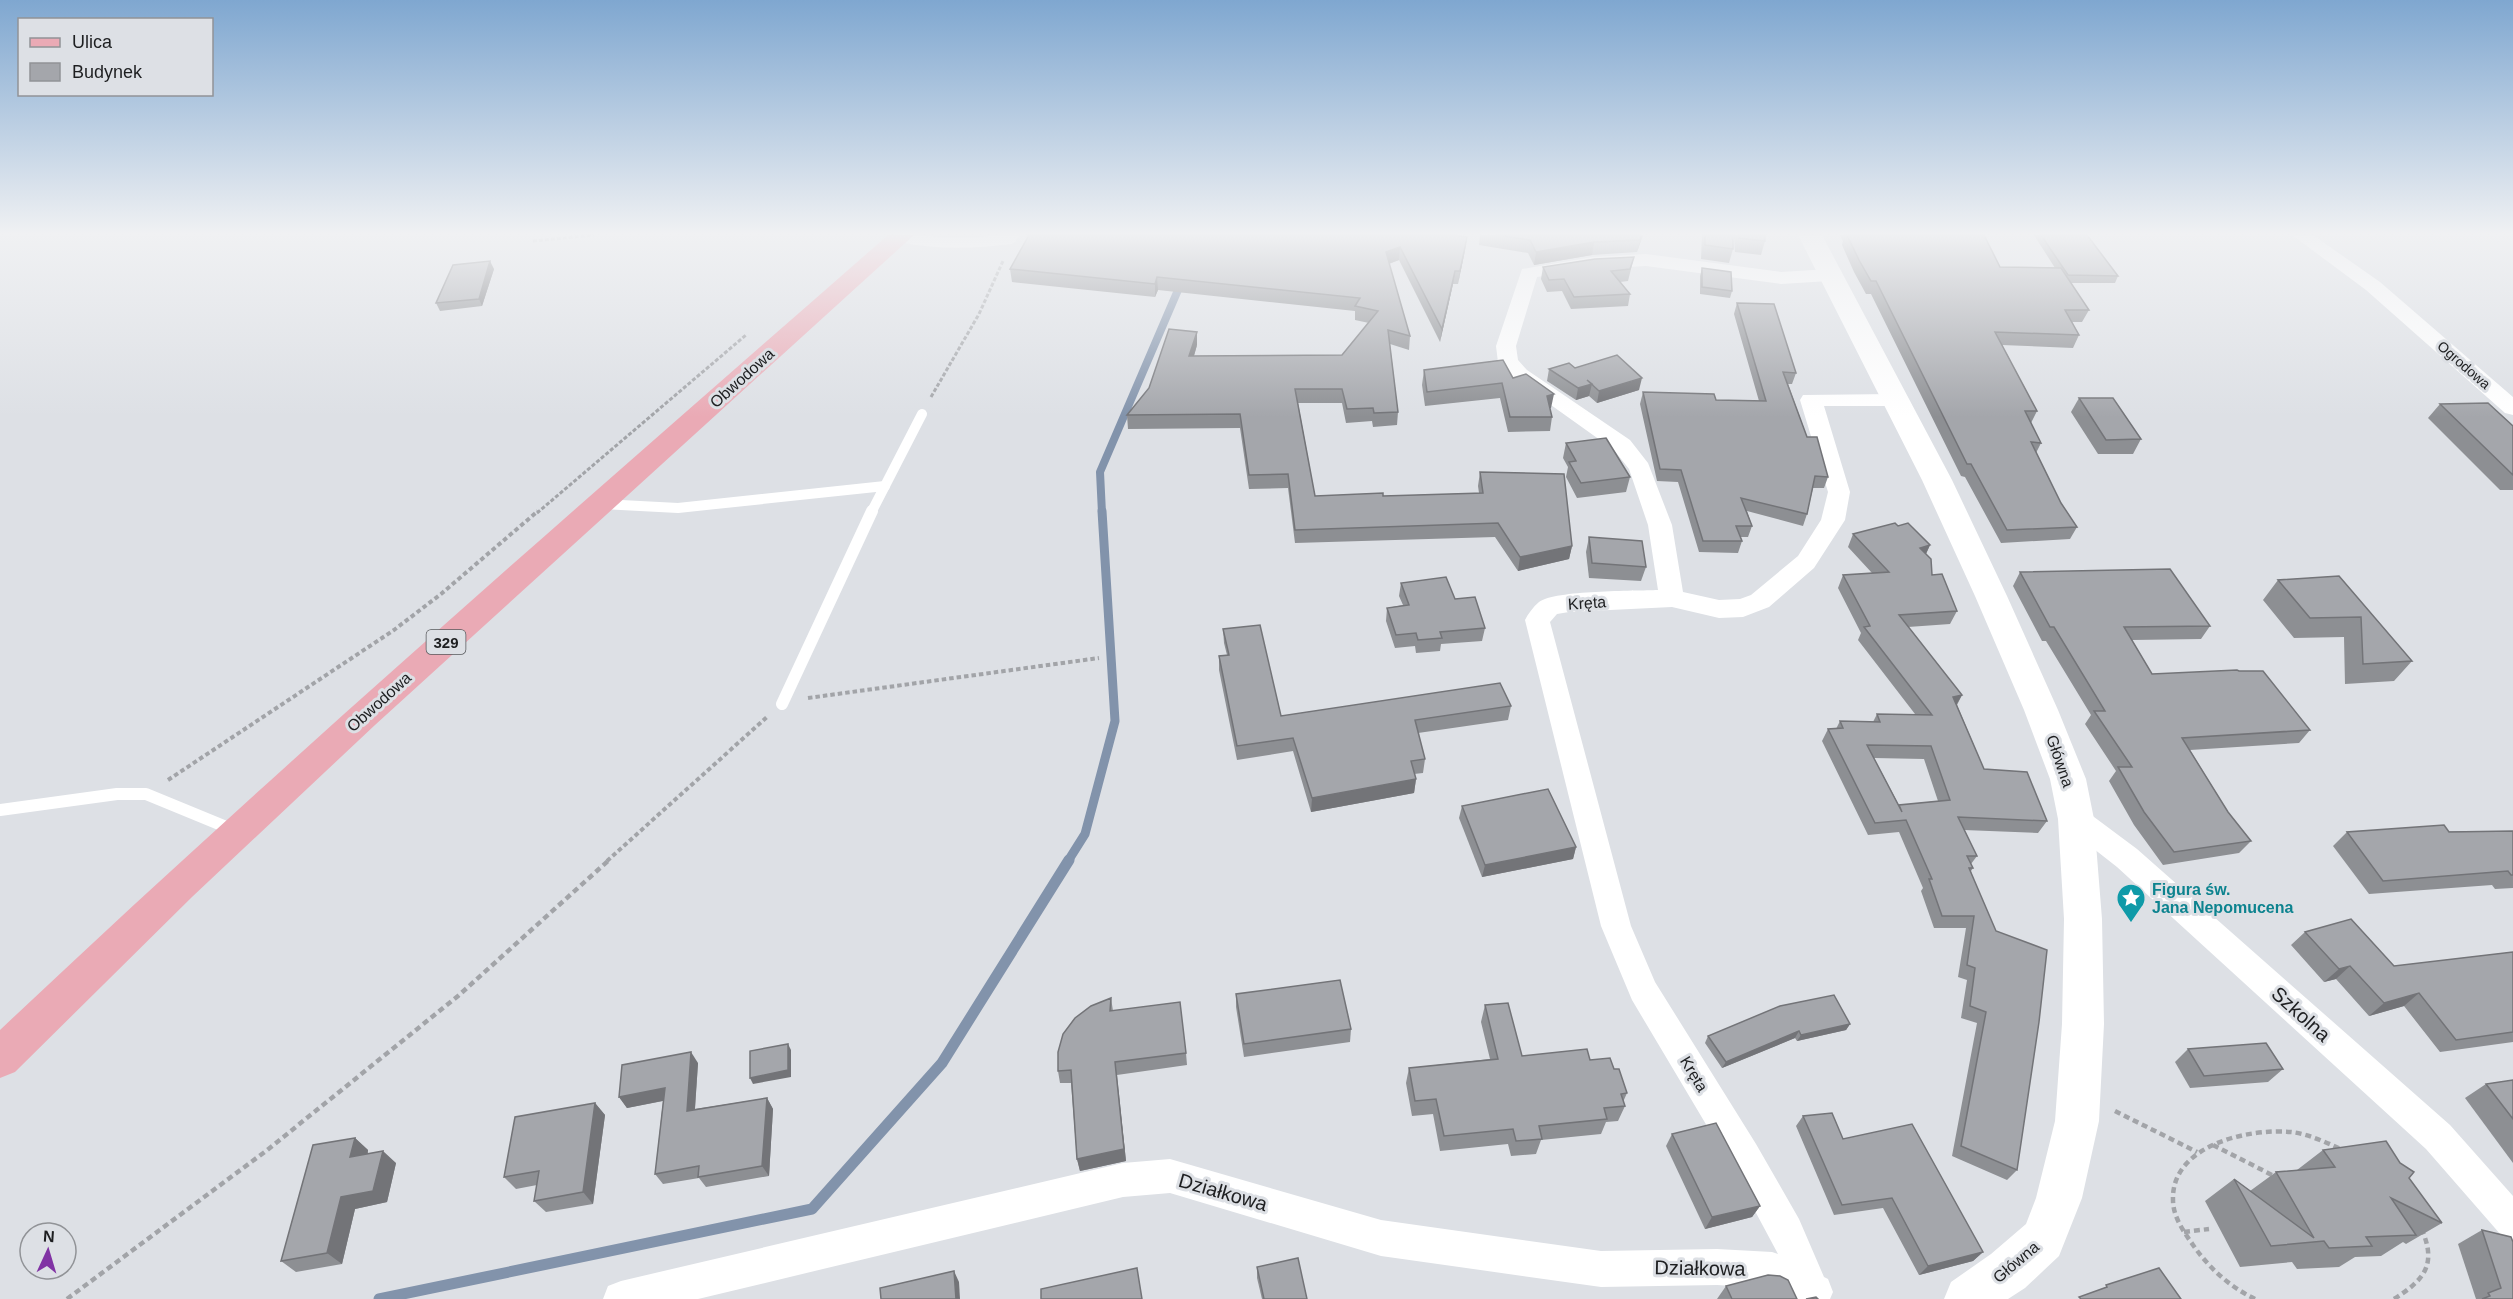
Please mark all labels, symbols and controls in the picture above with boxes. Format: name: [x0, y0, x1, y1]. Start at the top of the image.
legend: [18, 18, 213, 96]
text: Ulica: [72, 32, 113, 52]
text: Budynek: [72, 62, 143, 82]
street label: Ogrodowa: [2434, 338, 2494, 392]
street label: Obwodowa: [707, 345, 778, 411]
street label: Kręta: [1567, 593, 1607, 613]
road number: 329: [426, 630, 466, 654]
street label: Obwodowa: [344, 669, 415, 735]
street label: Główna: [2043, 733, 2077, 790]
place label: Figura św. Jana Nepomucena: [2152, 881, 2293, 916]
place icon: Figura św. Jana Nepomucena: [2115, 882, 2147, 924]
street label: Szkolna: [2267, 982, 2335, 1047]
street label: Kręta: [1677, 1053, 1711, 1095]
street label: Działkowa: [1176, 1169, 1271, 1215]
north arrow: [18, 1221, 78, 1281]
text: N: [43, 1228, 55, 1245]
street label: Główna: [1990, 1238, 2042, 1286]
street label: Działkowa: [1654, 1256, 1747, 1280]

